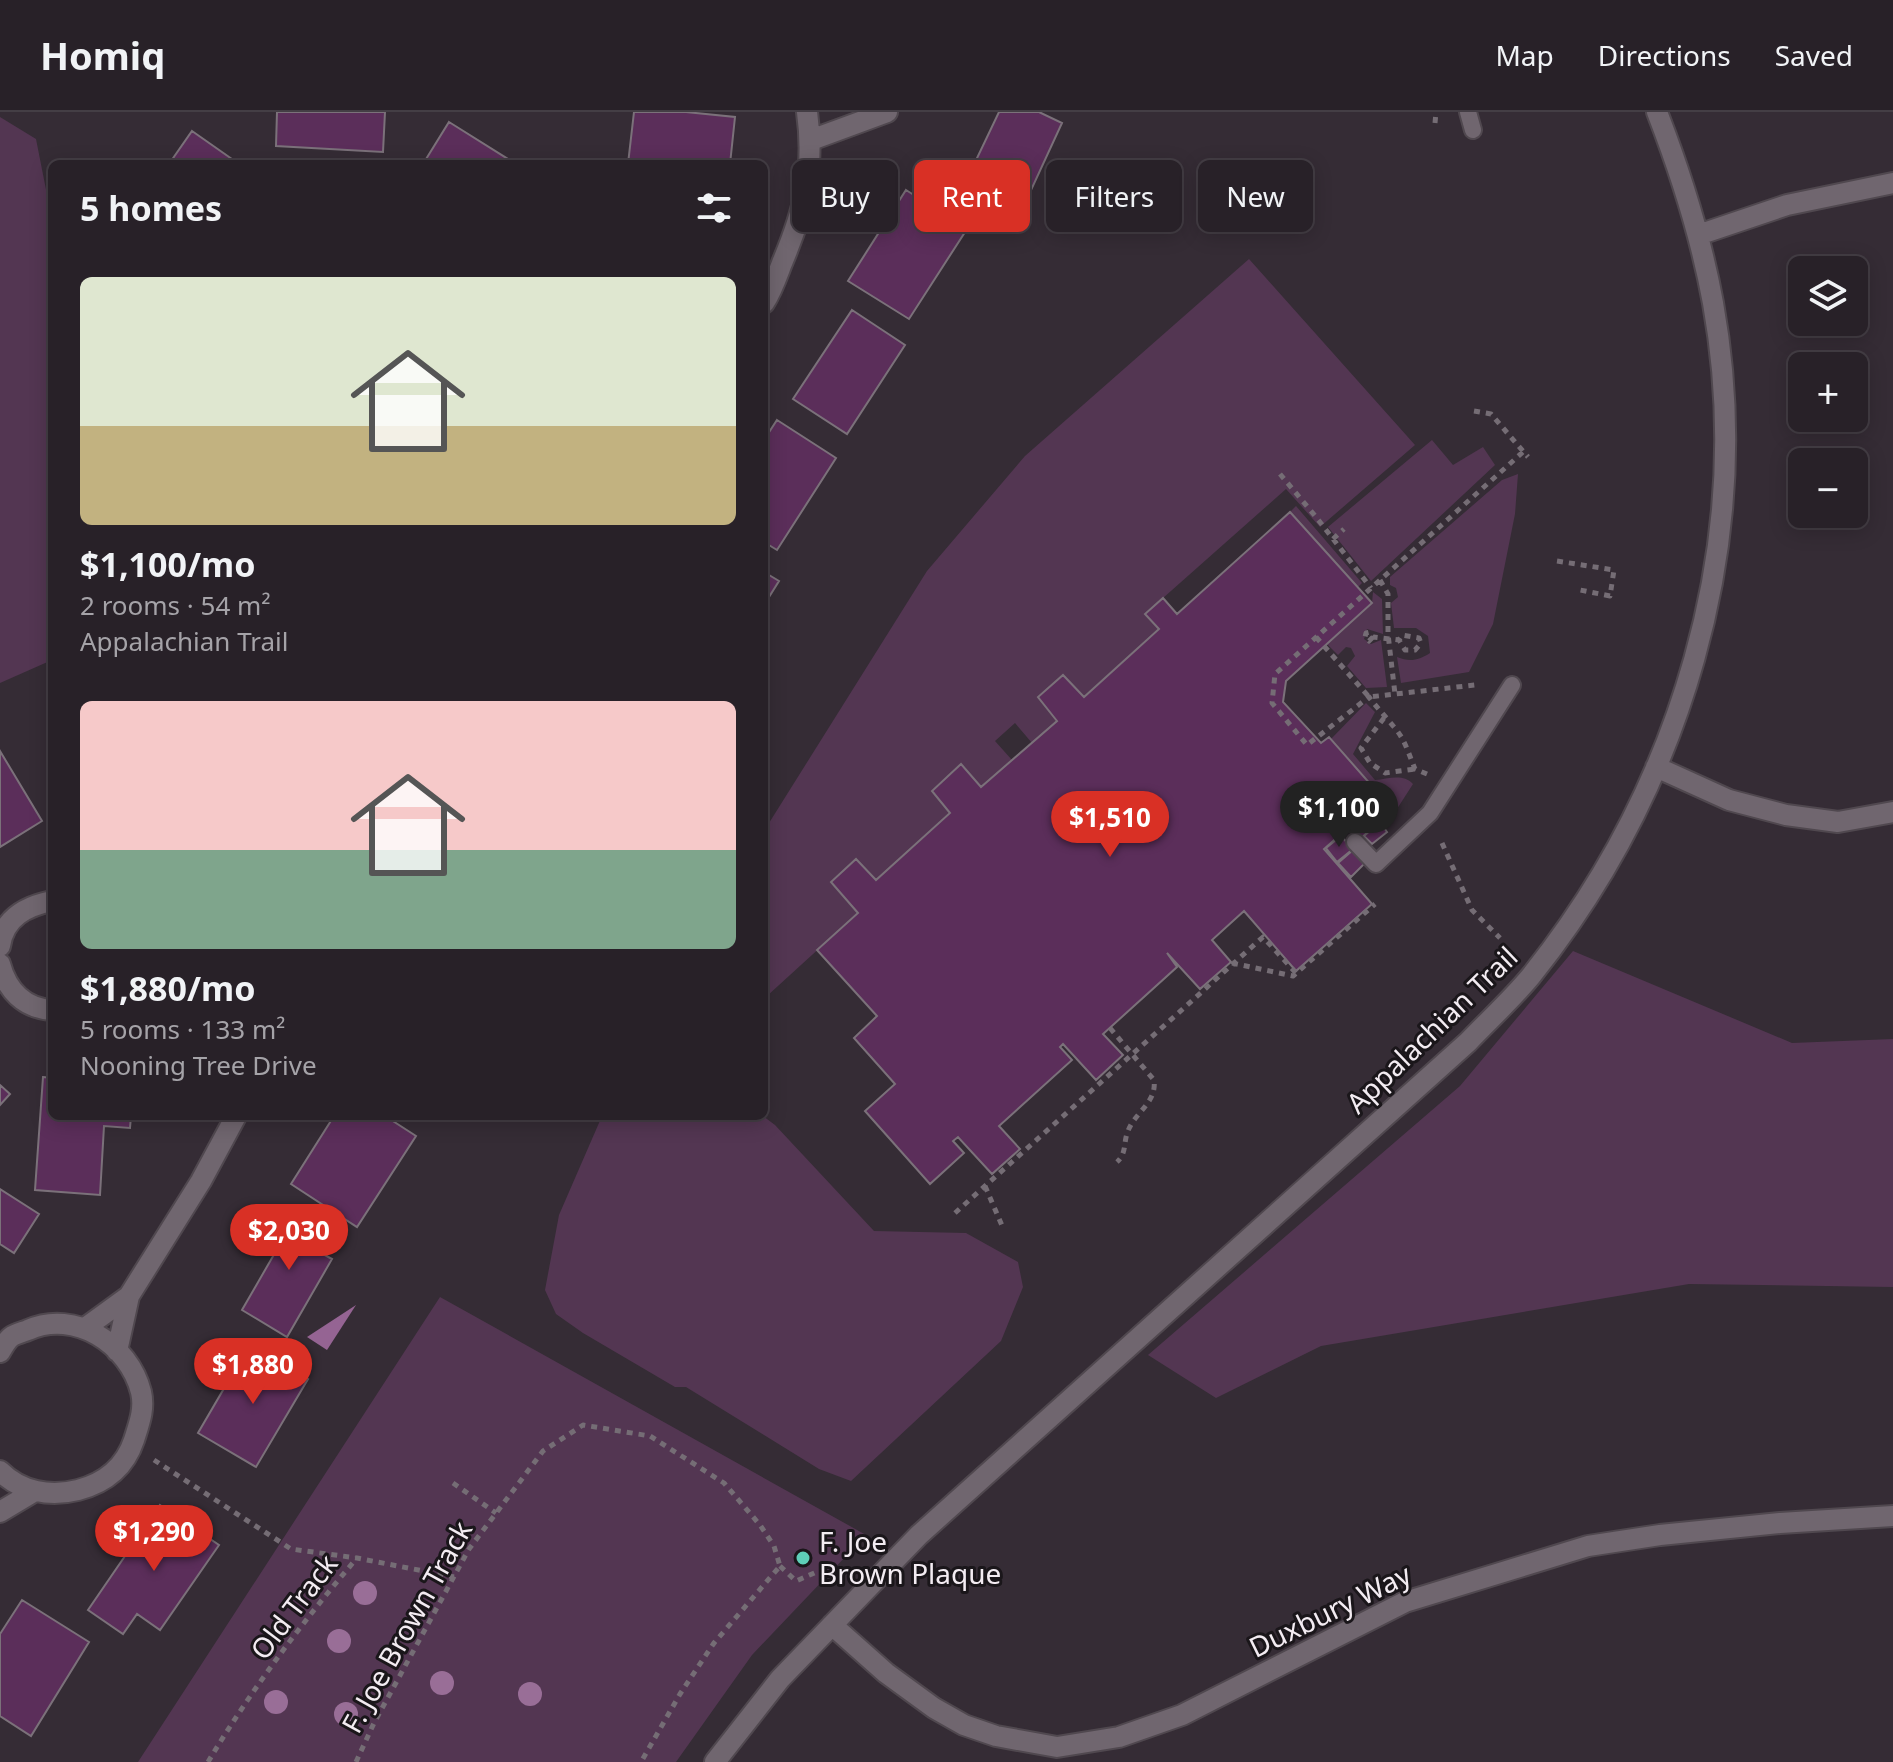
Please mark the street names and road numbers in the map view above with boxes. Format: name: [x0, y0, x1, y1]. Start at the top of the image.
street label: Appalachian Trail: [1337, 938, 1525, 1121]
street label: F. Joe Brown Track: [332, 1514, 480, 1739]
street label: Old Track: [241, 1546, 345, 1667]
street label: Duxbury Way: [1242, 1554, 1417, 1666]

